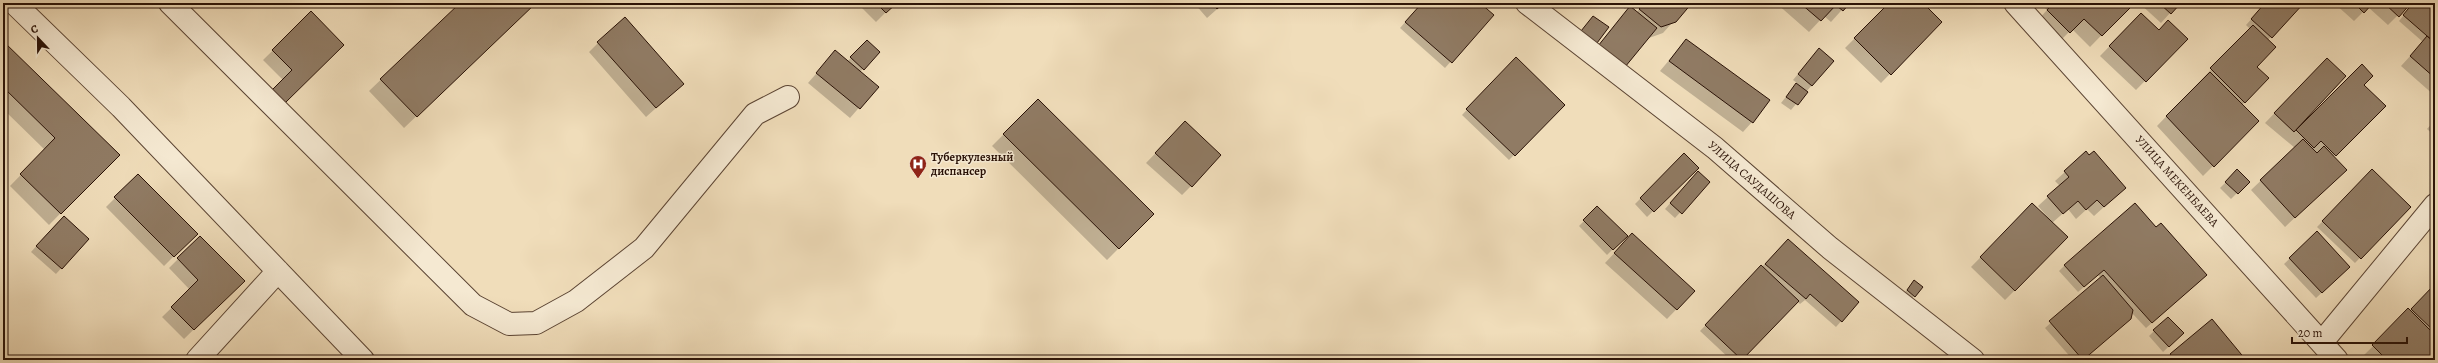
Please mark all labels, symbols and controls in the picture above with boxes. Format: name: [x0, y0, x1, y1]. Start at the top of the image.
north arrow: [18, 18, 58, 58]
text: С: [28, 21, 41, 37]
street label: УЛИЦА МЕКЕНБАЕВА: [2132, 132, 2223, 231]
street label: УЛИЦА САУДАШОВА: [1705, 137, 1800, 223]
place label: Туберкулезный диспансер: [930, 149, 1013, 179]
hospital icon: Туберкулезный диспансер: [908, 154, 928, 179]
scale bar: [2292, 319, 2407, 345]
text: 20 m: [2298, 325, 2322, 341]

